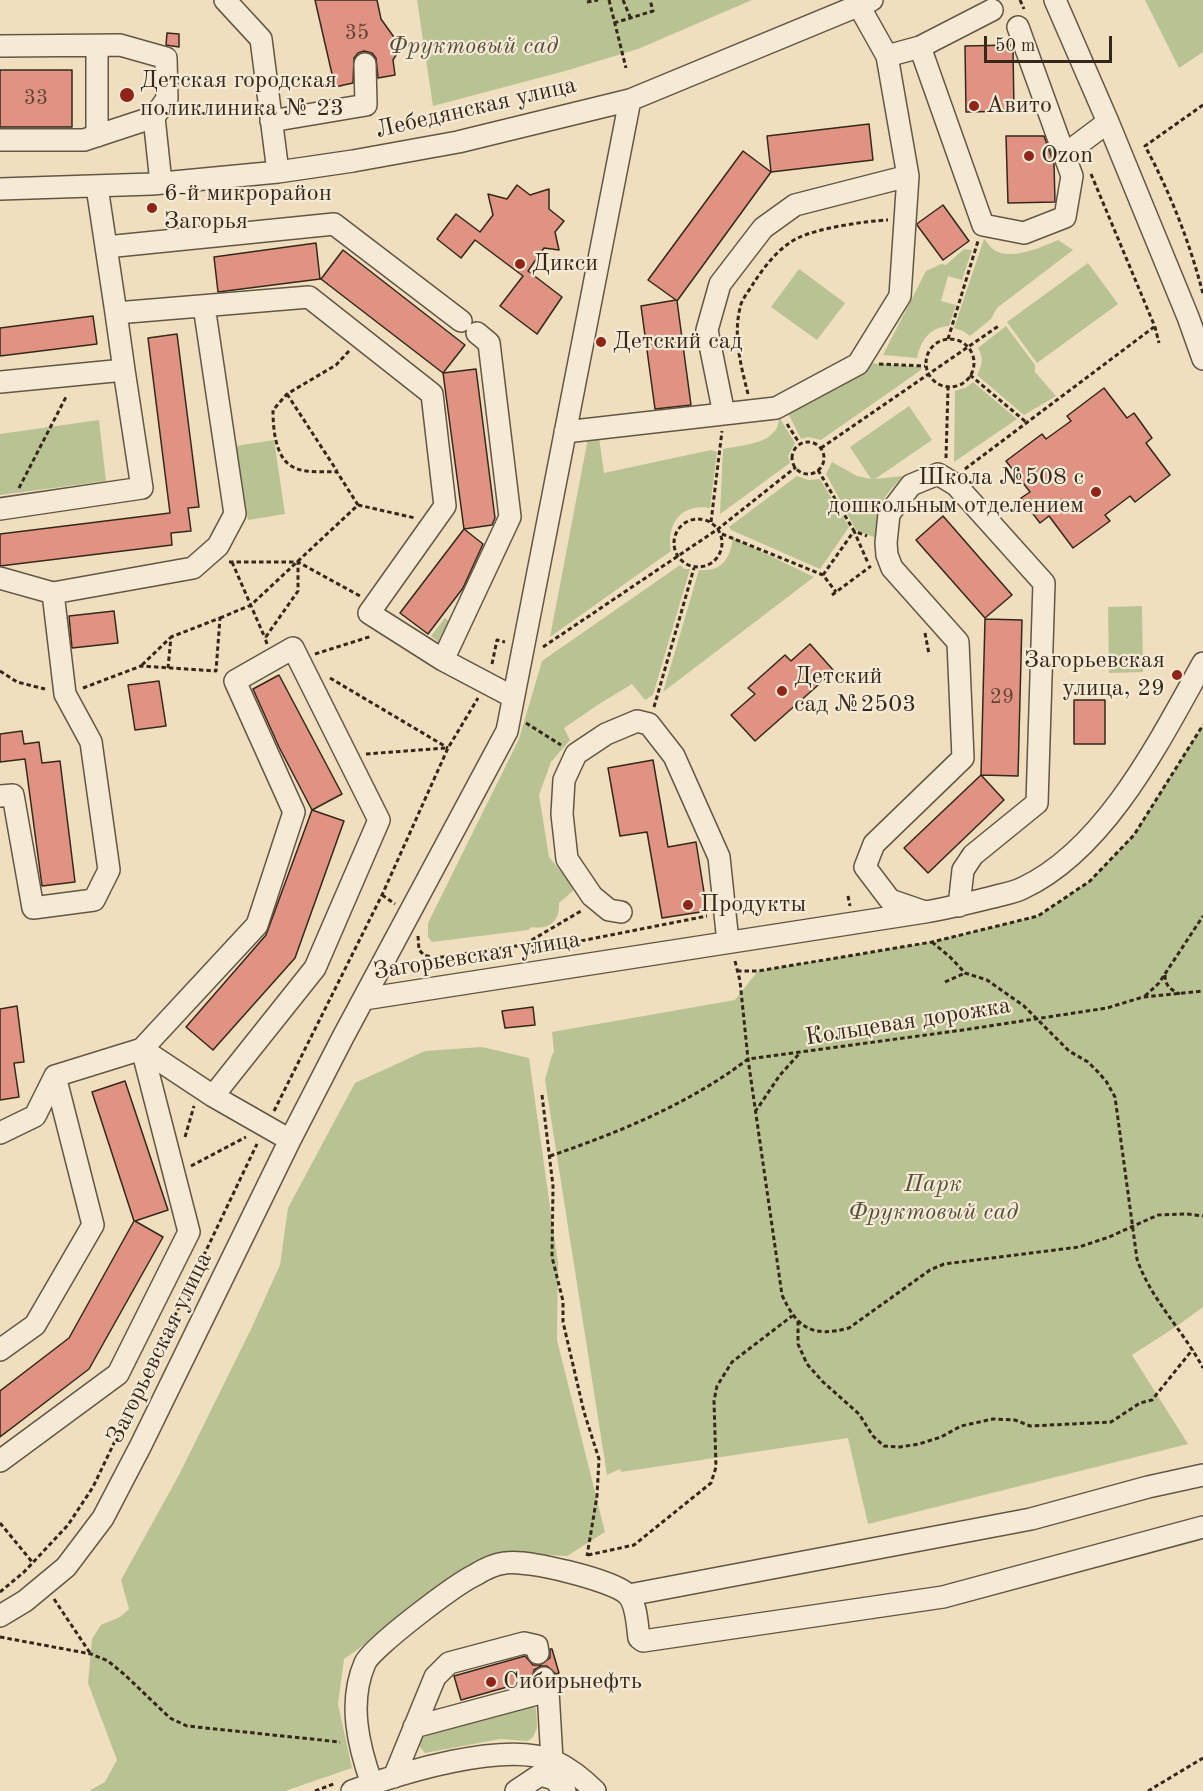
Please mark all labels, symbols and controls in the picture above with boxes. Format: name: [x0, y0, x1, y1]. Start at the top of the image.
house number: 35: [345, 20, 369, 46]
scale bar: [987, 24, 1114, 62]
park label: Фруктовый сад: [388, 33, 558, 61]
text: 50 m: [995, 37, 1035, 55]
place label: Детская городская поликлиника № 23: [140, 67, 344, 123]
street label: Лебедянская улица: [373, 71, 579, 145]
house number: 33: [24, 85, 48, 111]
marker: Детская городская поликлиника № 23: [118, 86, 136, 104]
place label: Авито: [986, 92, 1052, 120]
marker: Авито: [967, 99, 981, 113]
place label: Ozon: [1041, 142, 1093, 170]
marker: Ozon: [1022, 149, 1036, 163]
place label: 6-й микрорайон Загорья: [164, 180, 332, 236]
marker: 6-й микрорайон Загорья: [145, 201, 159, 215]
place label: Дикси: [532, 250, 598, 278]
marker: Дикси: [513, 257, 527, 271]
place label: Детский сад: [613, 328, 742, 356]
marker: Детский сад: [594, 335, 608, 349]
place label: Школа №508 с дошкольным отделением: [828, 464, 1084, 520]
marker: Школа №508 с дошкольным отделением: [1089, 485, 1103, 499]
place label: Загорьевская улица, 29: [1024, 647, 1165, 703]
place label: Детский сад №2503: [794, 663, 916, 719]
marker: Загорьевская улица, 29: [1170, 668, 1184, 682]
marker: Детский сад №2503: [775, 684, 789, 698]
house number: 29: [990, 684, 1014, 710]
place label: Продукты: [700, 891, 806, 919]
marker: Продукты: [681, 898, 695, 912]
street label: Загорьевская улица: [371, 925, 583, 987]
street label: Кольцевая дорожка: [803, 992, 1013, 1052]
park label: Парк Фруктовый сад: [848, 1171, 1018, 1227]
street label: Загорьевская улица: [101, 1248, 219, 1448]
place label: Сибирьнефть: [503, 1668, 642, 1696]
marker: Сибирьнефть: [484, 1675, 498, 1689]

